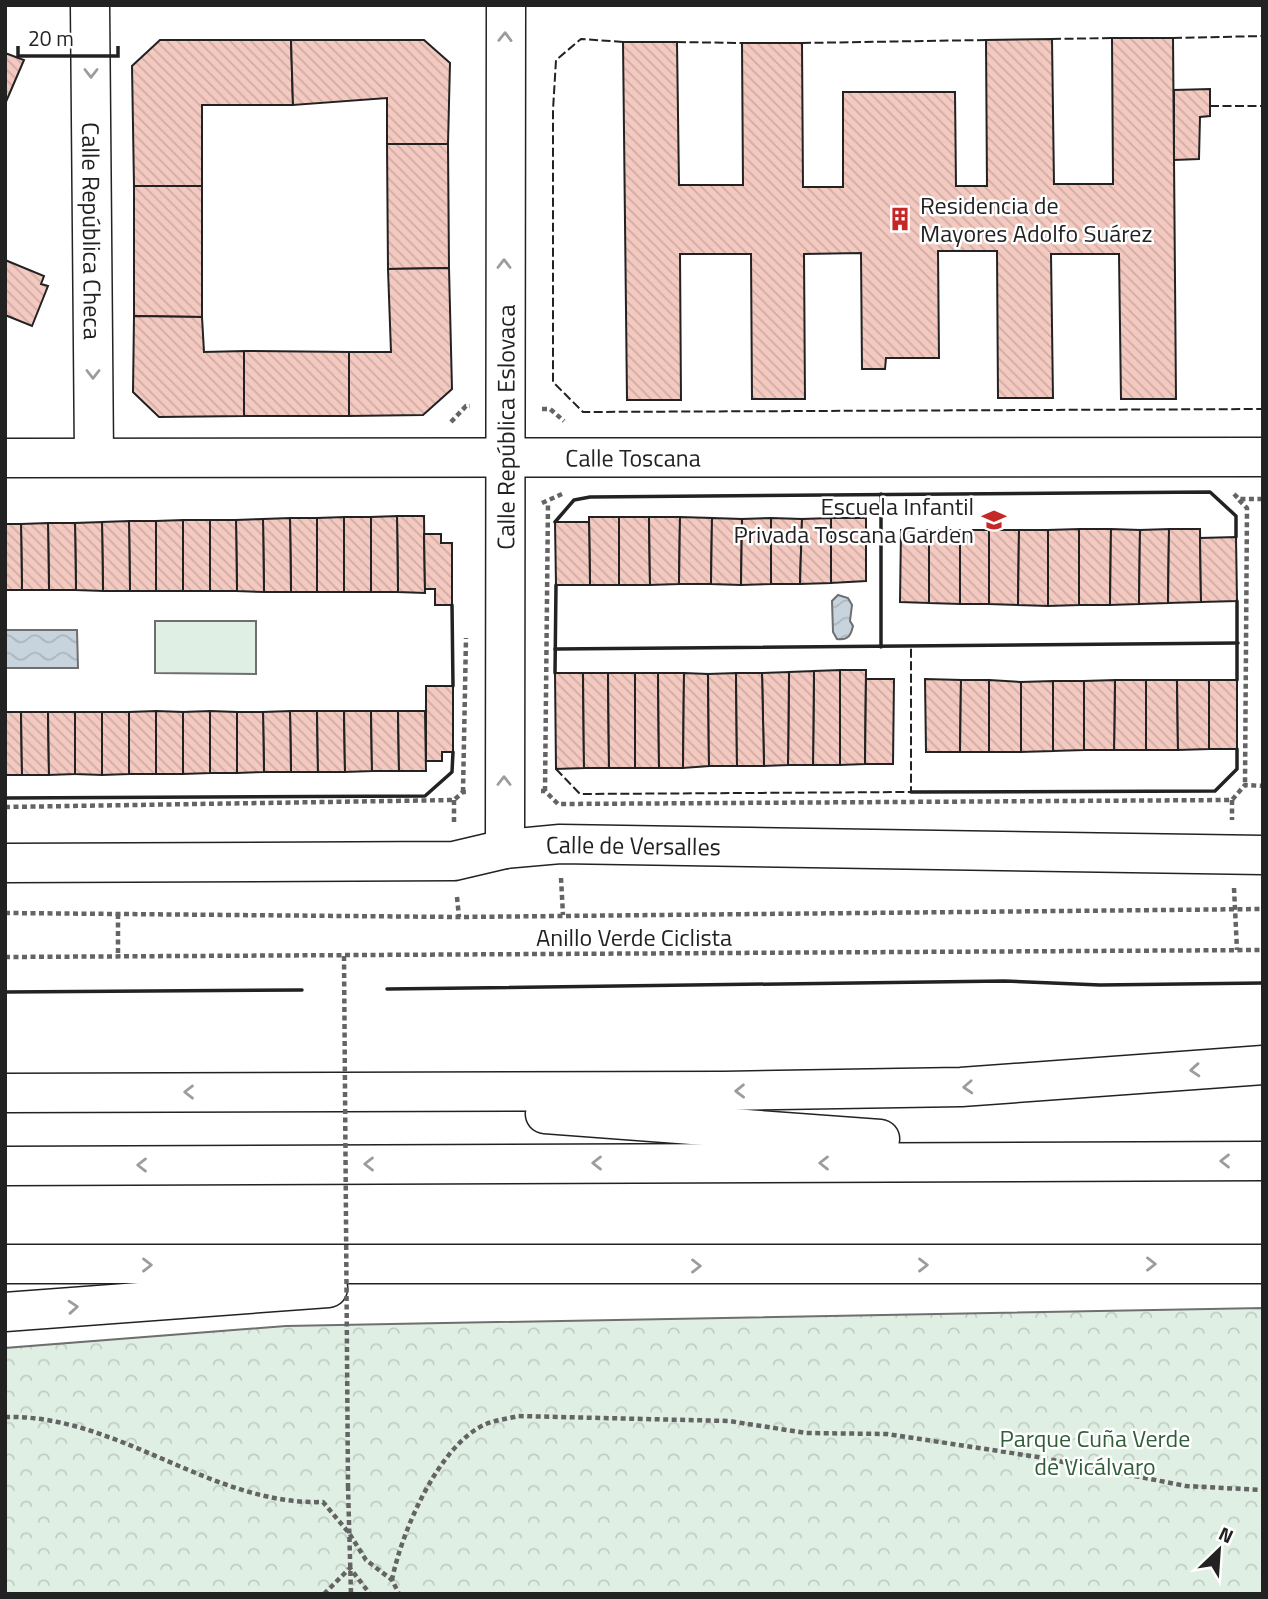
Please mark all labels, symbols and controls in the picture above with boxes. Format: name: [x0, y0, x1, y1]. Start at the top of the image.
scale bar: [18, 14, 117, 58]
text: 20 m: [28, 22, 74, 54]
one-way arrow: [497, 31, 513, 41]
one-way arrow: [83, 69, 99, 79]
street label: Calle República Checa: [73, 122, 111, 340]
place label: Residencia de Mayores Adolfo Suárez: [920, 187, 1152, 251]
building icon: Residencia de Mayores Adolfo Suárez: [886, 205, 914, 233]
one-way arrow: [496, 258, 512, 269]
street label: Calle República Eslovaca: [487, 304, 524, 550]
one-way arrow: [85, 370, 101, 380]
street label: Calle Toscana: [565, 439, 701, 476]
place label: Escuela Infantil Privada Toscana Garden: [733, 488, 974, 552]
school or university icon: Escuela Infantil Privada Toscana Garden: [980, 506, 1008, 534]
one-way arrow: [496, 775, 512, 785]
street label: Calle de Versalles: [544, 826, 721, 865]
street label: Anillo Verde Ciclista: [536, 919, 732, 955]
one-way arrow: [1189, 1062, 1200, 1077]
one-way arrow: [962, 1079, 973, 1094]
one-way arrow: [735, 1083, 745, 1099]
one-way arrow: [183, 1084, 194, 1100]
one-way arrow: [1219, 1153, 1229, 1169]
one-way arrow: [591, 1155, 602, 1171]
one-way arrow: [819, 1155, 829, 1171]
one-way arrow: [364, 1156, 374, 1172]
one-way arrow: [136, 1157, 147, 1173]
one-way arrow: [1146, 1256, 1156, 1272]
one-way arrow: [142, 1257, 153, 1273]
one-way arrow: [918, 1257, 929, 1273]
one-way arrow: [691, 1258, 701, 1274]
one-way arrow: [68, 1300, 79, 1315]
park label: Parque Cuña Verde de Vicálvaro: [1000, 1420, 1190, 1484]
north arrow: [1184, 1515, 1254, 1585]
text: N: [1214, 1518, 1238, 1550]

